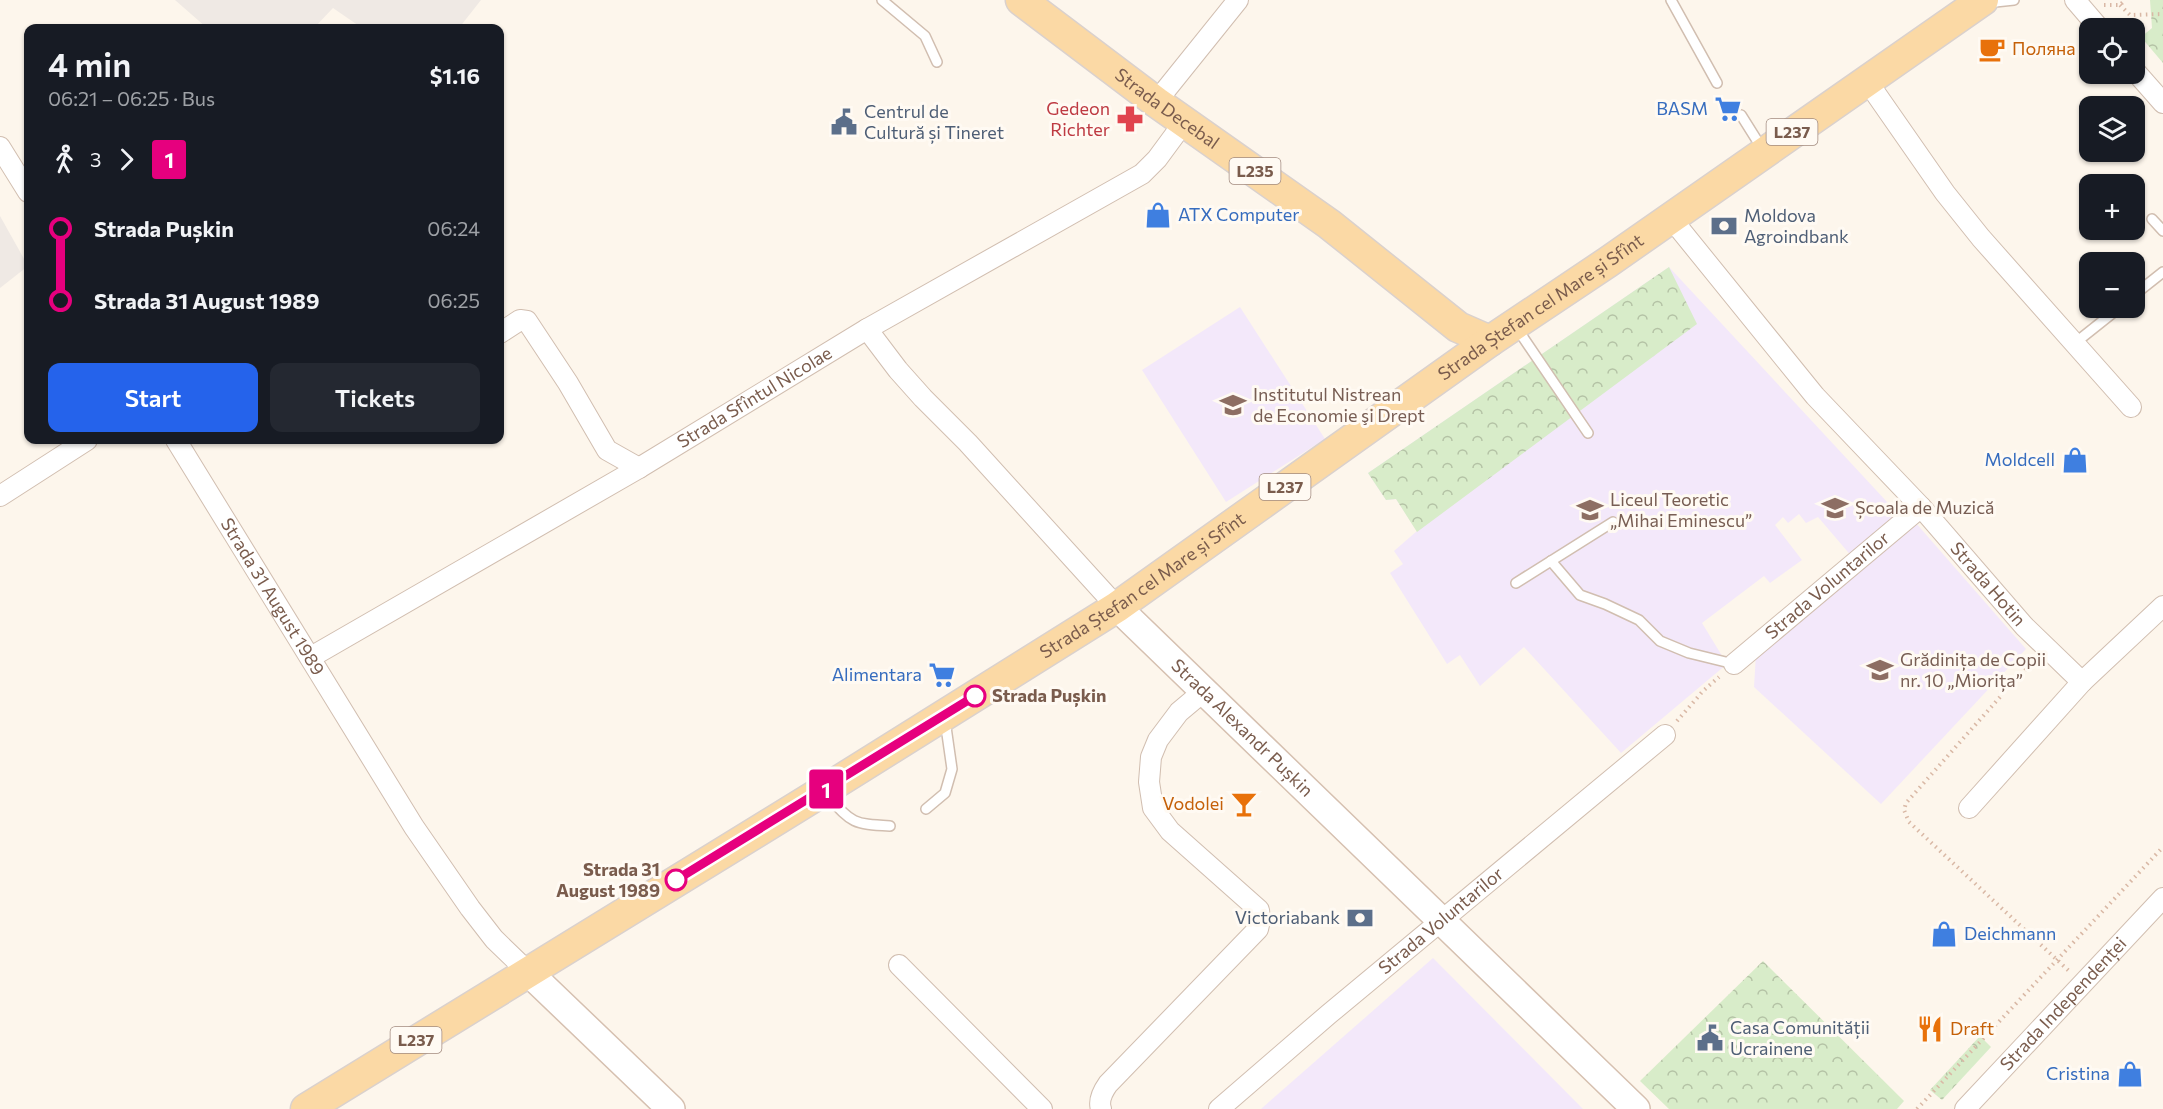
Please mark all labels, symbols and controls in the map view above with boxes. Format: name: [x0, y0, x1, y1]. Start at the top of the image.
map controls: [2079, 18, 2145, 318]
button: locate: [2079, 18, 2145, 84]
cafe icon: Поляна: [1977, 34, 2007, 64]
place label: Поляна: [2012, 37, 2076, 59]
text: 4 min: [48, 43, 131, 84]
text: $1.16: [430, 62, 480, 89]
street label: Strada Decebal: [1111, 63, 1224, 153]
text: 06:21 – 06:25 · Bus: [48, 86, 215, 110]
supermarket icon: BASM: [1713, 94, 1743, 124]
button: layers: [2079, 96, 2145, 162]
place label: Gedeon Richter: [1046, 97, 1110, 140]
place label: BASM: [1656, 97, 1708, 119]
place label: Centrul de Cultură și Tineret: [864, 100, 1004, 144]
pharmacy icon: Gedeon Richter: [1115, 104, 1145, 134]
public building icon: Centrul de Cultură și Tineret: [829, 107, 859, 137]
road number: L237: [1766, 119, 1818, 145]
icon: walk: [48, 143, 81, 176]
icon: forward: [110, 143, 143, 176]
text: 3: [90, 147, 101, 171]
text: 1: [164, 147, 174, 172]
road number: L235: [1230, 158, 1280, 184]
button: +: [2079, 174, 2145, 240]
shop icon: ATX Computer: [1143, 200, 1173, 230]
place label: ATX Computer: [1178, 203, 1299, 225]
place label: Moldova Agroindbank: [1744, 204, 1849, 247]
bank icon: Moldova Agroindbank: [1709, 211, 1739, 241]
text: Strada Pușkin: [94, 215, 234, 242]
text: 06:24: [427, 216, 480, 240]
street label: Strada Ștefan cel Mare și Sfînt: [1433, 229, 1647, 385]
button: −: [2079, 252, 2145, 318]
text: Strada 31 August 1989: [94, 287, 319, 314]
text: 06:25: [428, 288, 480, 312]
street label: Strada Sfîntul Nicolae: [673, 341, 836, 452]
button: Start: [48, 363, 258, 432]
button: Tickets: [270, 363, 480, 432]
place label: Institutul Nistrean de Economie şi Drept: [1253, 383, 1425, 426]
school or university icon: Institutul Nistrean de Economie şi Drept: [1218, 390, 1248, 420]
shop icon: Moldcell: [2060, 445, 2090, 475]
place label: Moldcell: [1985, 448, 2055, 470]
road number: L237: [1260, 474, 1310, 500]
place label: Liceul Teoretic „Mihai Eminescu”: [1610, 488, 1752, 531]
school or university icon: Școala de Muzică: [1820, 493, 1850, 523]
school or university icon: Liceul Teoretic „Mihai Eminescu”: [1575, 495, 1605, 525]
place label: Școala de Muzică: [1855, 496, 1994, 519]
street label: Strada Ștefan cel Mare și Sfînt: [1035, 507, 1249, 663]
street label: Strada 31 August 1989: [217, 514, 330, 679]
street label: Strada Voluntarilor: [1760, 526, 1893, 643]
street label: Strada Hotin: [1946, 537, 2031, 630]
place label: Grădinița de Copii nr. 10 „Miorița”: [1900, 648, 2046, 692]
street label: Strada Alexandr Pușkin: [1167, 654, 1318, 801]
school or university icon: Grădinița de Copii nr. 10 „Miorița”: [1865, 655, 1895, 685]
supermarket icon: Alimentara: [927, 660, 957, 690]
place label: Alimentara: [832, 663, 922, 685]
place label: Strada Pușkin: [992, 684, 1107, 707]
marker: Strada Pușkin: [964, 685, 986, 707]
line badge: 1: [806, 770, 846, 808]
text: 1: [821, 777, 831, 802]
bar icon: Vodolei: [1229, 789, 1259, 819]
place label: Vodolei: [1162, 792, 1224, 814]
place label: Strada 31 August 1989: [556, 858, 660, 901]
street label: Strada Voluntarilor: [1374, 862, 1507, 978]
marker: Strada 31 August 1989: [665, 869, 687, 891]
bank icon: Victoriabank: [1345, 903, 1375, 933]
place label: Victoriabank: [1235, 906, 1340, 928]
shop icon: Deichmann: [1929, 919, 1959, 949]
place label: Deichmann: [1964, 922, 2056, 944]
street label: Strada Independenței: [1995, 932, 2131, 1075]
restaurant icon: Draft: [1915, 1014, 1945, 1044]
place label: Casa Comunității Ucrainene: [1730, 1016, 1870, 1059]
place label: Draft: [1950, 1017, 1994, 1039]
public building icon: Casa Comunității Ucrainene: [1695, 1023, 1725, 1053]
road number: L237: [390, 1027, 442, 1053]
shop icon: Cristina: [2115, 1059, 2145, 1089]
place label: Cristina: [2046, 1062, 2110, 1084]

